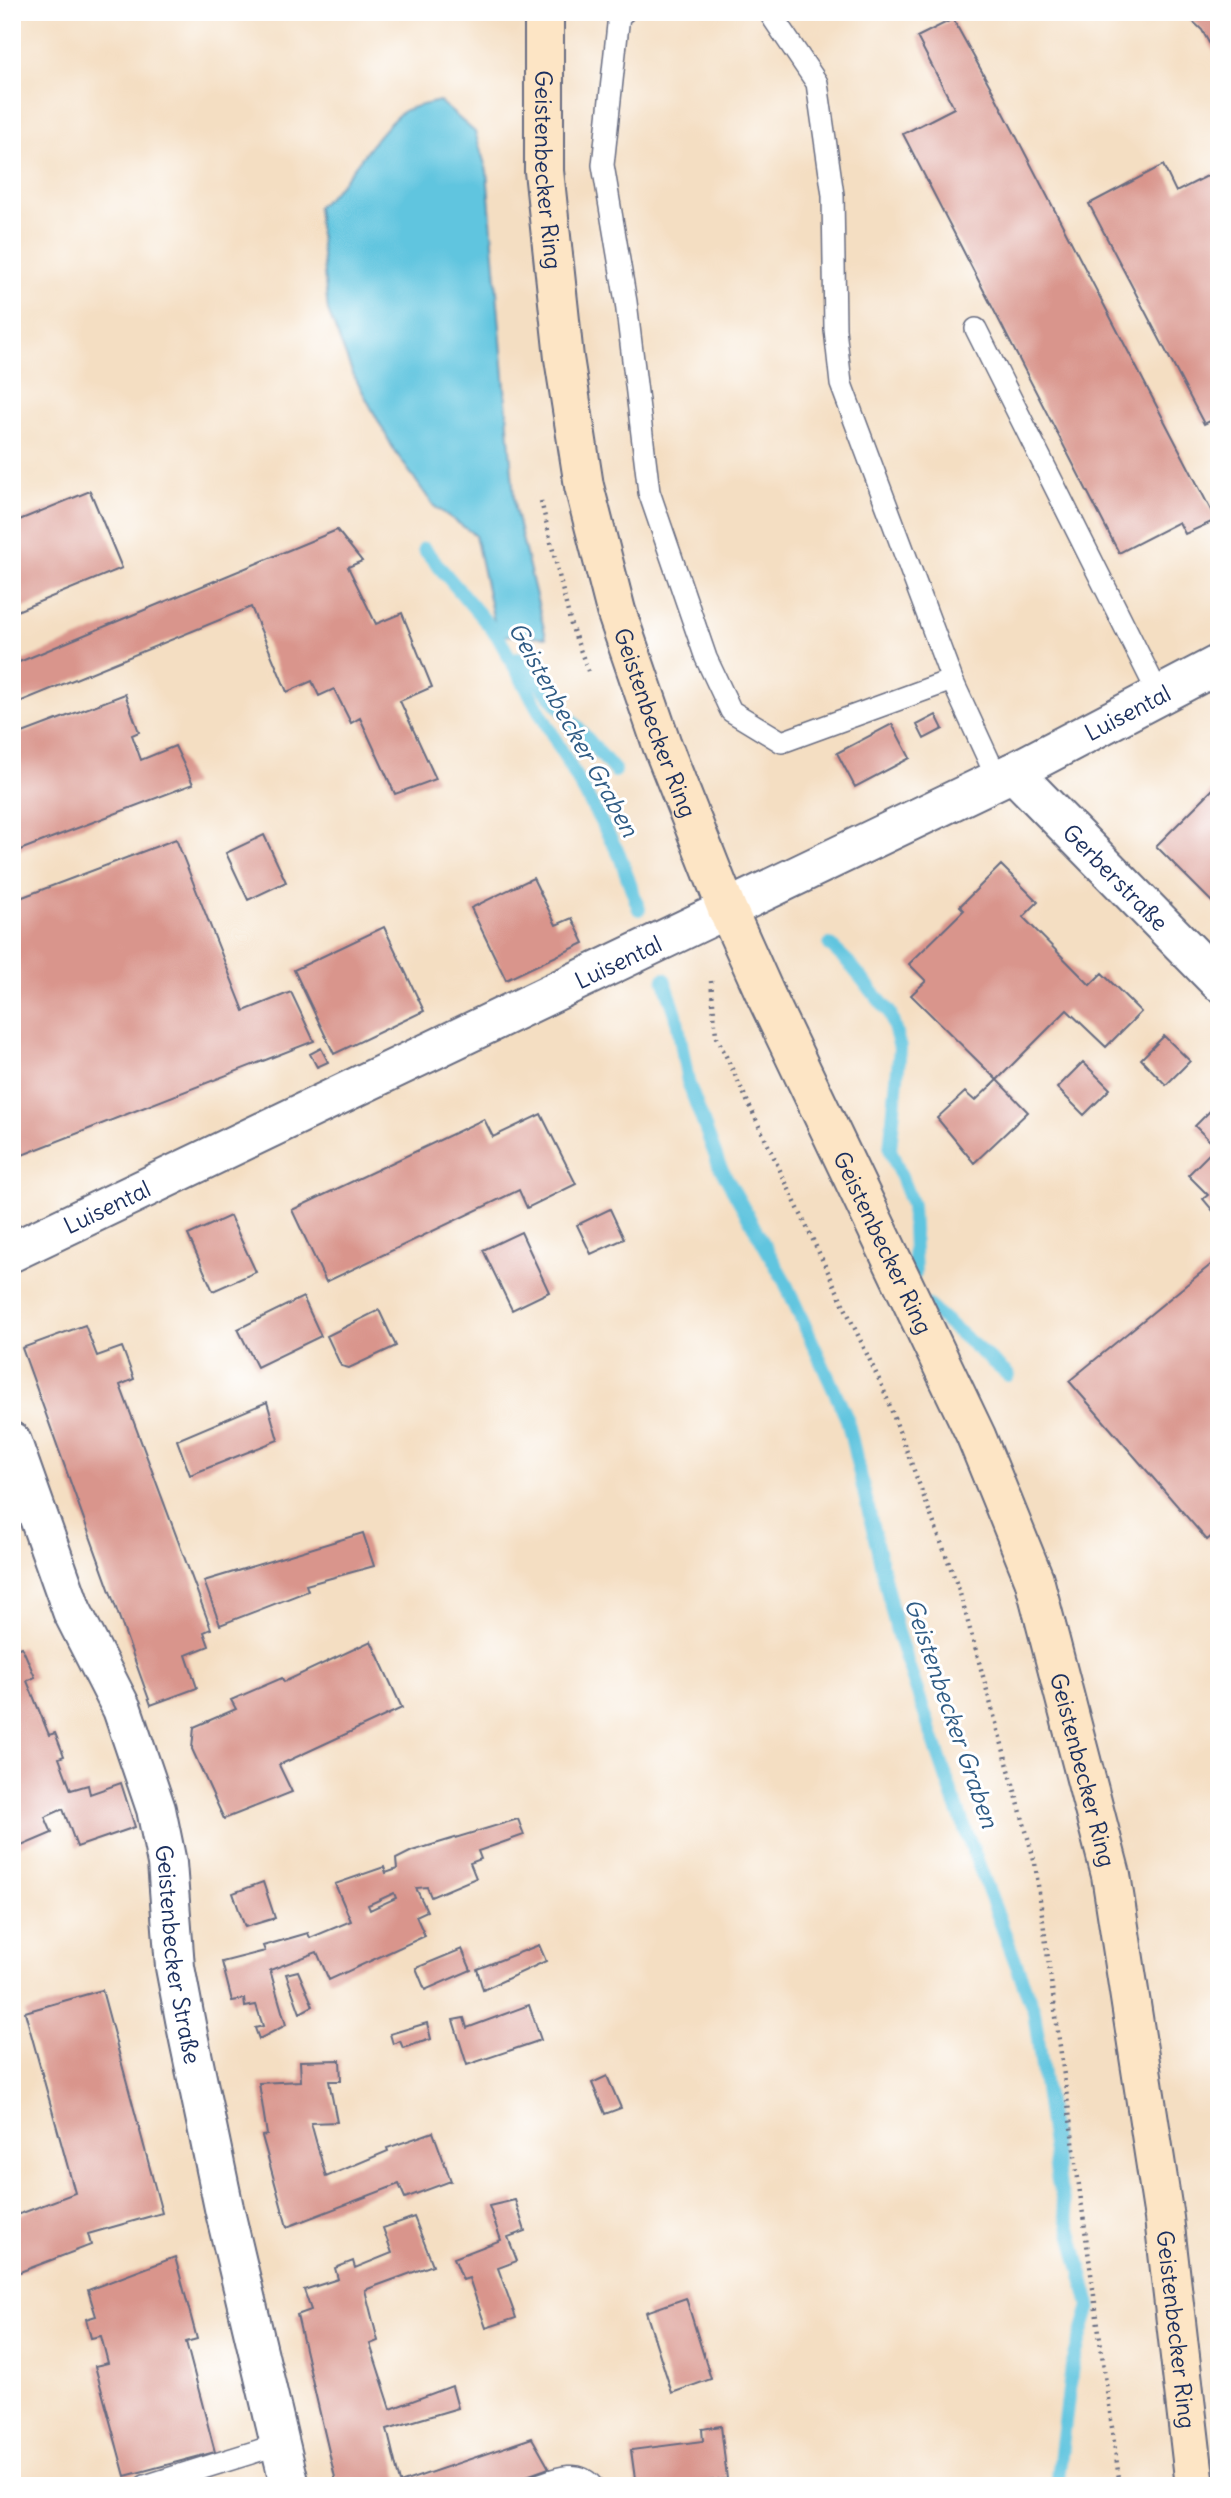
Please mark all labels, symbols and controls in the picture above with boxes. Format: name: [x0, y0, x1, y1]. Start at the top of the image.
street label: Geistenbecker Ring: [530, 70, 569, 271]
water label: Geistenbecker Graben: [503, 616, 646, 843]
street label: Geistenbecker Ring: [608, 624, 704, 821]
street label: Luisental: [1079, 678, 1175, 747]
street label: Gerberstraße: [1057, 817, 1175, 936]
street label: Luisental: [570, 928, 666, 995]
street label: Geistenbecker Ring: [828, 1146, 940, 1339]
street label: Luisental: [59, 1173, 155, 1240]
water label: Geistenbecker Graben: [899, 1594, 1006, 1833]
street label: Geistenbecker Ring: [1044, 1670, 1123, 1870]
street label: Geistenbecker Straße: [149, 1842, 208, 2066]
street label: Geistenbecker Ring: [1151, 2229, 1203, 2430]

